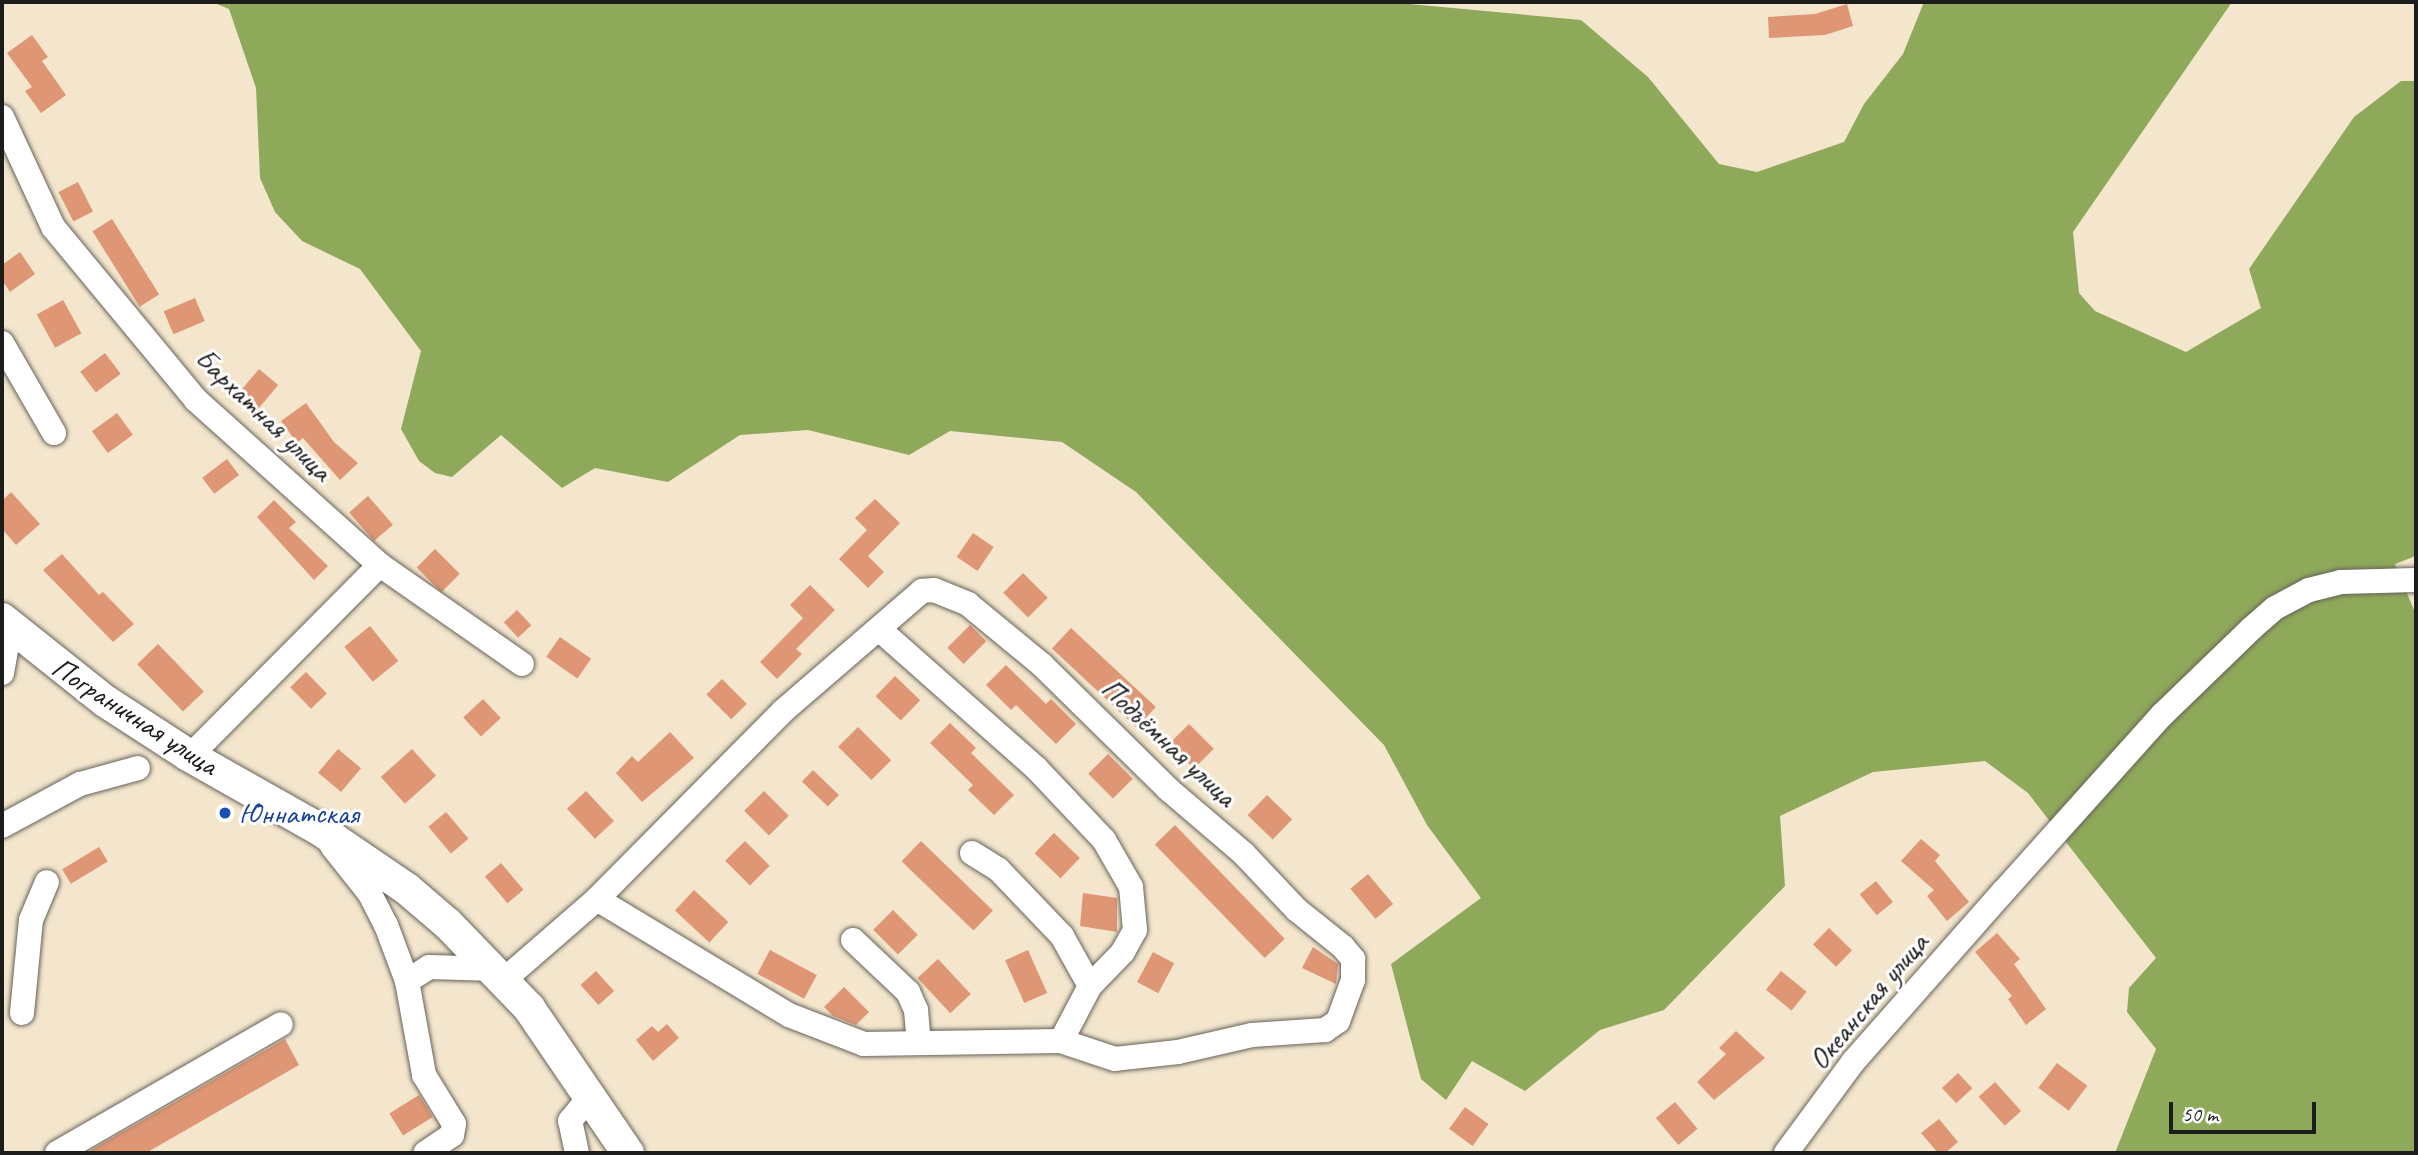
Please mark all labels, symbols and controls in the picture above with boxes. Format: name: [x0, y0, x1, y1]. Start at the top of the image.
street label: Бархатная улица: [187, 339, 341, 489]
street label: Пограничная улица: [44, 648, 226, 784]
street label: Подъёмная улица: [1093, 670, 1245, 814]
place label: Юннатская: [239, 795, 359, 831]
marker: Юннатская: [217, 805, 233, 821]
street label: Океанская улица: [1800, 924, 1936, 1078]
scale bar: [2173, 1088, 2320, 1132]
text: 50 m: [2182, 1101, 2218, 1127]

